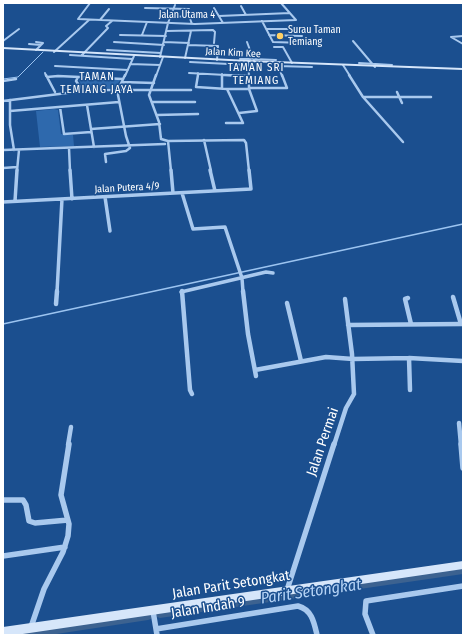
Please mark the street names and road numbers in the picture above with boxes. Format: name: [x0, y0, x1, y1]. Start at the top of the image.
street label: Jalan Utama 4: [159, 9, 215, 21]
street label: Jalan Kim Kee: [205, 46, 261, 60]
street label: Jalan Putera 4/9: [94, 180, 160, 196]
street label: Jalan Permai: [303, 405, 343, 479]
street label: Jalan Parit Setongkat: [171, 567, 291, 603]
street label: Jalan Indah 9: [170, 594, 246, 622]

